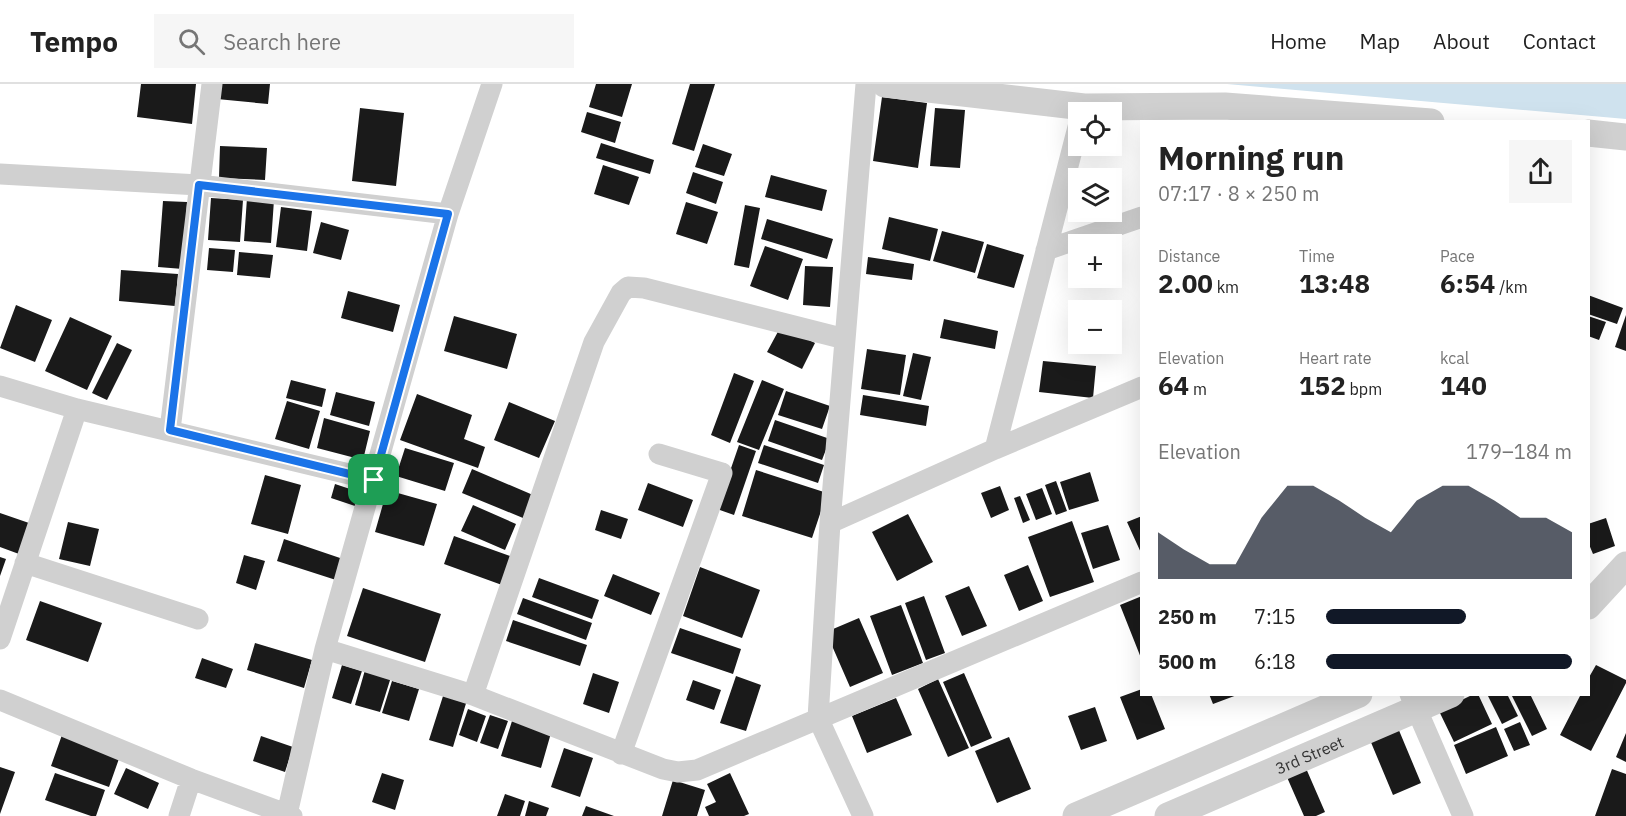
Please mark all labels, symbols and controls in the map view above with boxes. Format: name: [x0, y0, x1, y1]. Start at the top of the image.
search box: [154, 14, 574, 68]
text: Tempo: [30, 23, 118, 60]
icon: search: [175, 25, 208, 58]
text: Search here: [223, 27, 341, 56]
text: Home: [1270, 27, 1327, 55]
text: Map: [1360, 27, 1400, 55]
text: About: [1433, 27, 1490, 55]
text: Contact: [1523, 27, 1596, 55]
map controls: [1068, 102, 1122, 354]
button: locate: [1068, 102, 1122, 156]
text: Morning run: [1158, 136, 1344, 179]
button: share: [1509, 140, 1572, 203]
button: layers: [1068, 168, 1122, 222]
text: 07:17 · 8 × 250 m: [1158, 180, 1319, 207]
button: +: [1068, 234, 1122, 288]
text: Distance: [1158, 246, 1220, 266]
text: Time: [1299, 246, 1335, 266]
text: Pace: [1440, 246, 1475, 266]
text: 2.00: [1158, 266, 1213, 300]
text: 13:48: [1299, 266, 1370, 300]
text: 6:54: [1440, 266, 1495, 300]
text: km: [1213, 277, 1239, 297]
text: /km: [1495, 277, 1528, 297]
button: −: [1068, 300, 1122, 354]
text: Elevation: [1158, 348, 1224, 368]
text: Heart rate: [1299, 348, 1372, 368]
text: kcal: [1440, 348, 1469, 368]
text: 64: [1158, 368, 1189, 402]
text: 152: [1299, 368, 1346, 402]
text: 140: [1440, 368, 1487, 402]
text: m: [1189, 379, 1207, 399]
text: bpm: [1346, 379, 1382, 399]
text: Elevation: [1158, 438, 1241, 465]
text: 179–184 m: [1466, 438, 1572, 465]
pin: [348, 454, 399, 505]
icon: arrive: [357, 463, 390, 496]
text: 250 m: [1158, 603, 1217, 630]
text: 7:15: [1254, 603, 1296, 630]
text: 500 m: [1158, 648, 1217, 675]
text: 6:18: [1254, 648, 1296, 675]
street label: 3rd Street: [1272, 732, 1347, 779]

